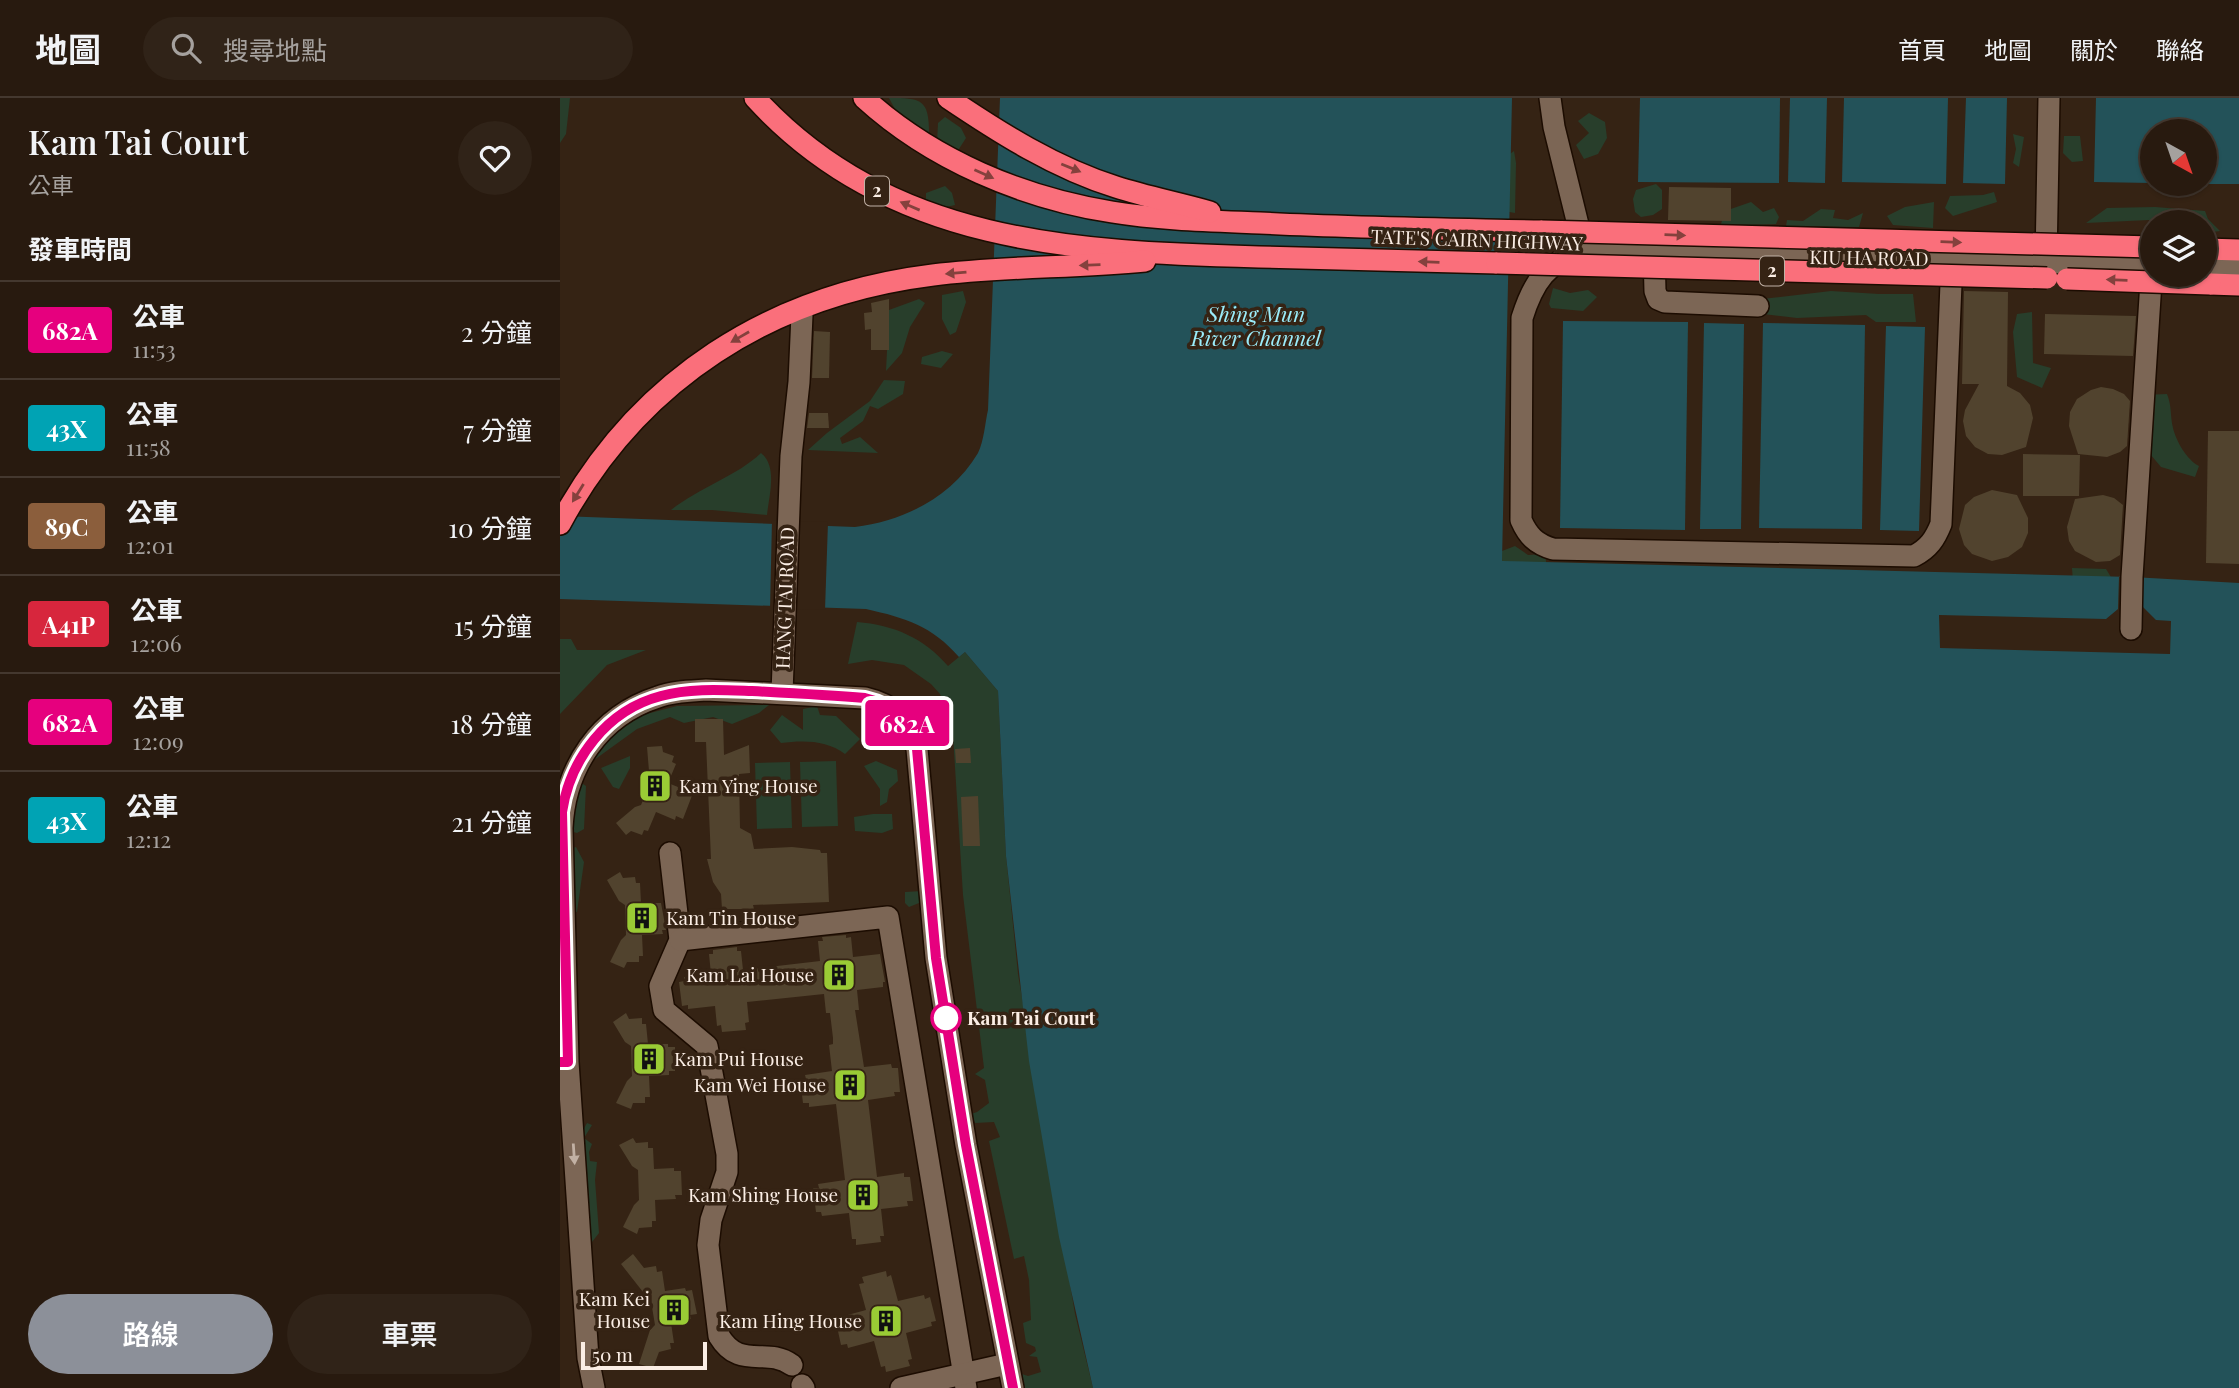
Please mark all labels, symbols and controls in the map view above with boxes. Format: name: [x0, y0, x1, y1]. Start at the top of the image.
search box: [143, 17, 633, 80]
text: 地圖: [35, 26, 101, 70]
icon: search: [167, 29, 205, 67]
text: 搜尋地點: [223, 32, 327, 67]
text: 首頁: [1898, 33, 1946, 65]
text: 地圖: [1984, 33, 2032, 65]
text: 關於: [2070, 33, 2118, 65]
text: 聯絡: [2156, 33, 2204, 65]
text: Kam Tai Court: [28, 119, 248, 163]
north arrow: [2140, 119, 2217, 196]
map controls: [2140, 119, 2217, 287]
button: heart: [458, 121, 532, 195]
one-way arrow: [1061, 163, 1082, 174]
text: 公車: [28, 169, 74, 200]
one-way arrow: [973, 169, 994, 180]
road number: 2: [865, 176, 889, 206]
one-way arrow: [899, 201, 920, 212]
button: layers: [2140, 210, 2217, 287]
street label: TATE'S CAIRN HIGHWAY: [1371, 222, 1584, 256]
one-way arrow: [1664, 229, 1686, 240]
text: 發車時間: [28, 231, 132, 266]
one-way arrow: [1940, 236, 1962, 248]
street label: KIU HA ROAD: [1809, 243, 1929, 271]
one-way arrow: [1418, 256, 1440, 267]
road number: 2: [1760, 256, 1784, 286]
one-way arrow: [1078, 259, 1100, 271]
one-way arrow: [945, 268, 967, 279]
one-way arrow: [2106, 275, 2128, 286]
text: 公車: [133, 298, 185, 333]
water label: Shing Mun River Channel: [1190, 299, 1322, 351]
text: 682A: [42, 314, 98, 346]
text: 2 分鐘: [461, 314, 532, 349]
one-way arrow: [730, 331, 750, 343]
text: 11:53: [133, 333, 176, 364]
text: 公車: [126, 396, 178, 431]
text: 43X: [46, 412, 87, 444]
text: 7 分鐘: [463, 412, 532, 447]
text: 11:58: [126, 431, 171, 462]
one-way arrow: [572, 483, 584, 502]
text: 公車: [126, 494, 178, 529]
text: 89C: [45, 510, 88, 542]
text: 10 分鐘: [448, 510, 532, 545]
street label: HANG TAI ROAD: [769, 527, 799, 669]
text: 12:01: [126, 529, 174, 560]
text: 公車: [130, 592, 182, 627]
text: A41P: [42, 608, 95, 640]
text: 15 分鐘: [454, 608, 532, 643]
text: 12:06: [130, 627, 182, 658]
text: 公車: [133, 690, 185, 725]
line badge: 682A: [858, 700, 956, 746]
text: 682A: [42, 706, 98, 738]
text: 18 分鐘: [450, 706, 532, 741]
text: 682A: [879, 707, 935, 739]
text: 12:09: [133, 725, 184, 756]
building icon: Kam Ying House: [636, 767, 674, 805]
place label: Kam Ying House: [679, 772, 818, 798]
text: 公車: [126, 788, 178, 823]
text: 43X: [46, 804, 87, 836]
text: 21 分鐘: [451, 804, 532, 839]
text: 12:12: [126, 823, 171, 854]
building icon: Kam Tin House: [623, 899, 661, 937]
place label: Kam Tin House: [666, 904, 796, 930]
building icon: Kam Lai House: [820, 956, 858, 994]
place label: Kam Lai House: [686, 961, 814, 987]
marker: Kam Tai Court: [931, 1003, 961, 1033]
place label: Kam Tai Court: [967, 1004, 1096, 1030]
building icon: Kam Pui House: [630, 1040, 668, 1078]
place label: Kam Pui House: [674, 1045, 804, 1071]
building icon: Kam Wei House: [831, 1066, 869, 1104]
place label: Kam Wei House: [694, 1071, 826, 1097]
one-way arrow: [569, 1144, 580, 1166]
building icon: Kam Shing House: [844, 1176, 882, 1214]
place label: Kam Shing House: [688, 1181, 838, 1207]
place label: Kam Kei House: [579, 1285, 650, 1333]
building icon: Kam Kei House: [655, 1291, 693, 1329]
button: 路線: [28, 1294, 273, 1374]
button: 車票: [287, 1294, 532, 1374]
building icon: Kam Hing House: [867, 1302, 905, 1340]
place label: Kam Hing House: [719, 1307, 862, 1333]
scale bar: [581, 1339, 707, 1371]
text: 50 m: [592, 1341, 633, 1367]

